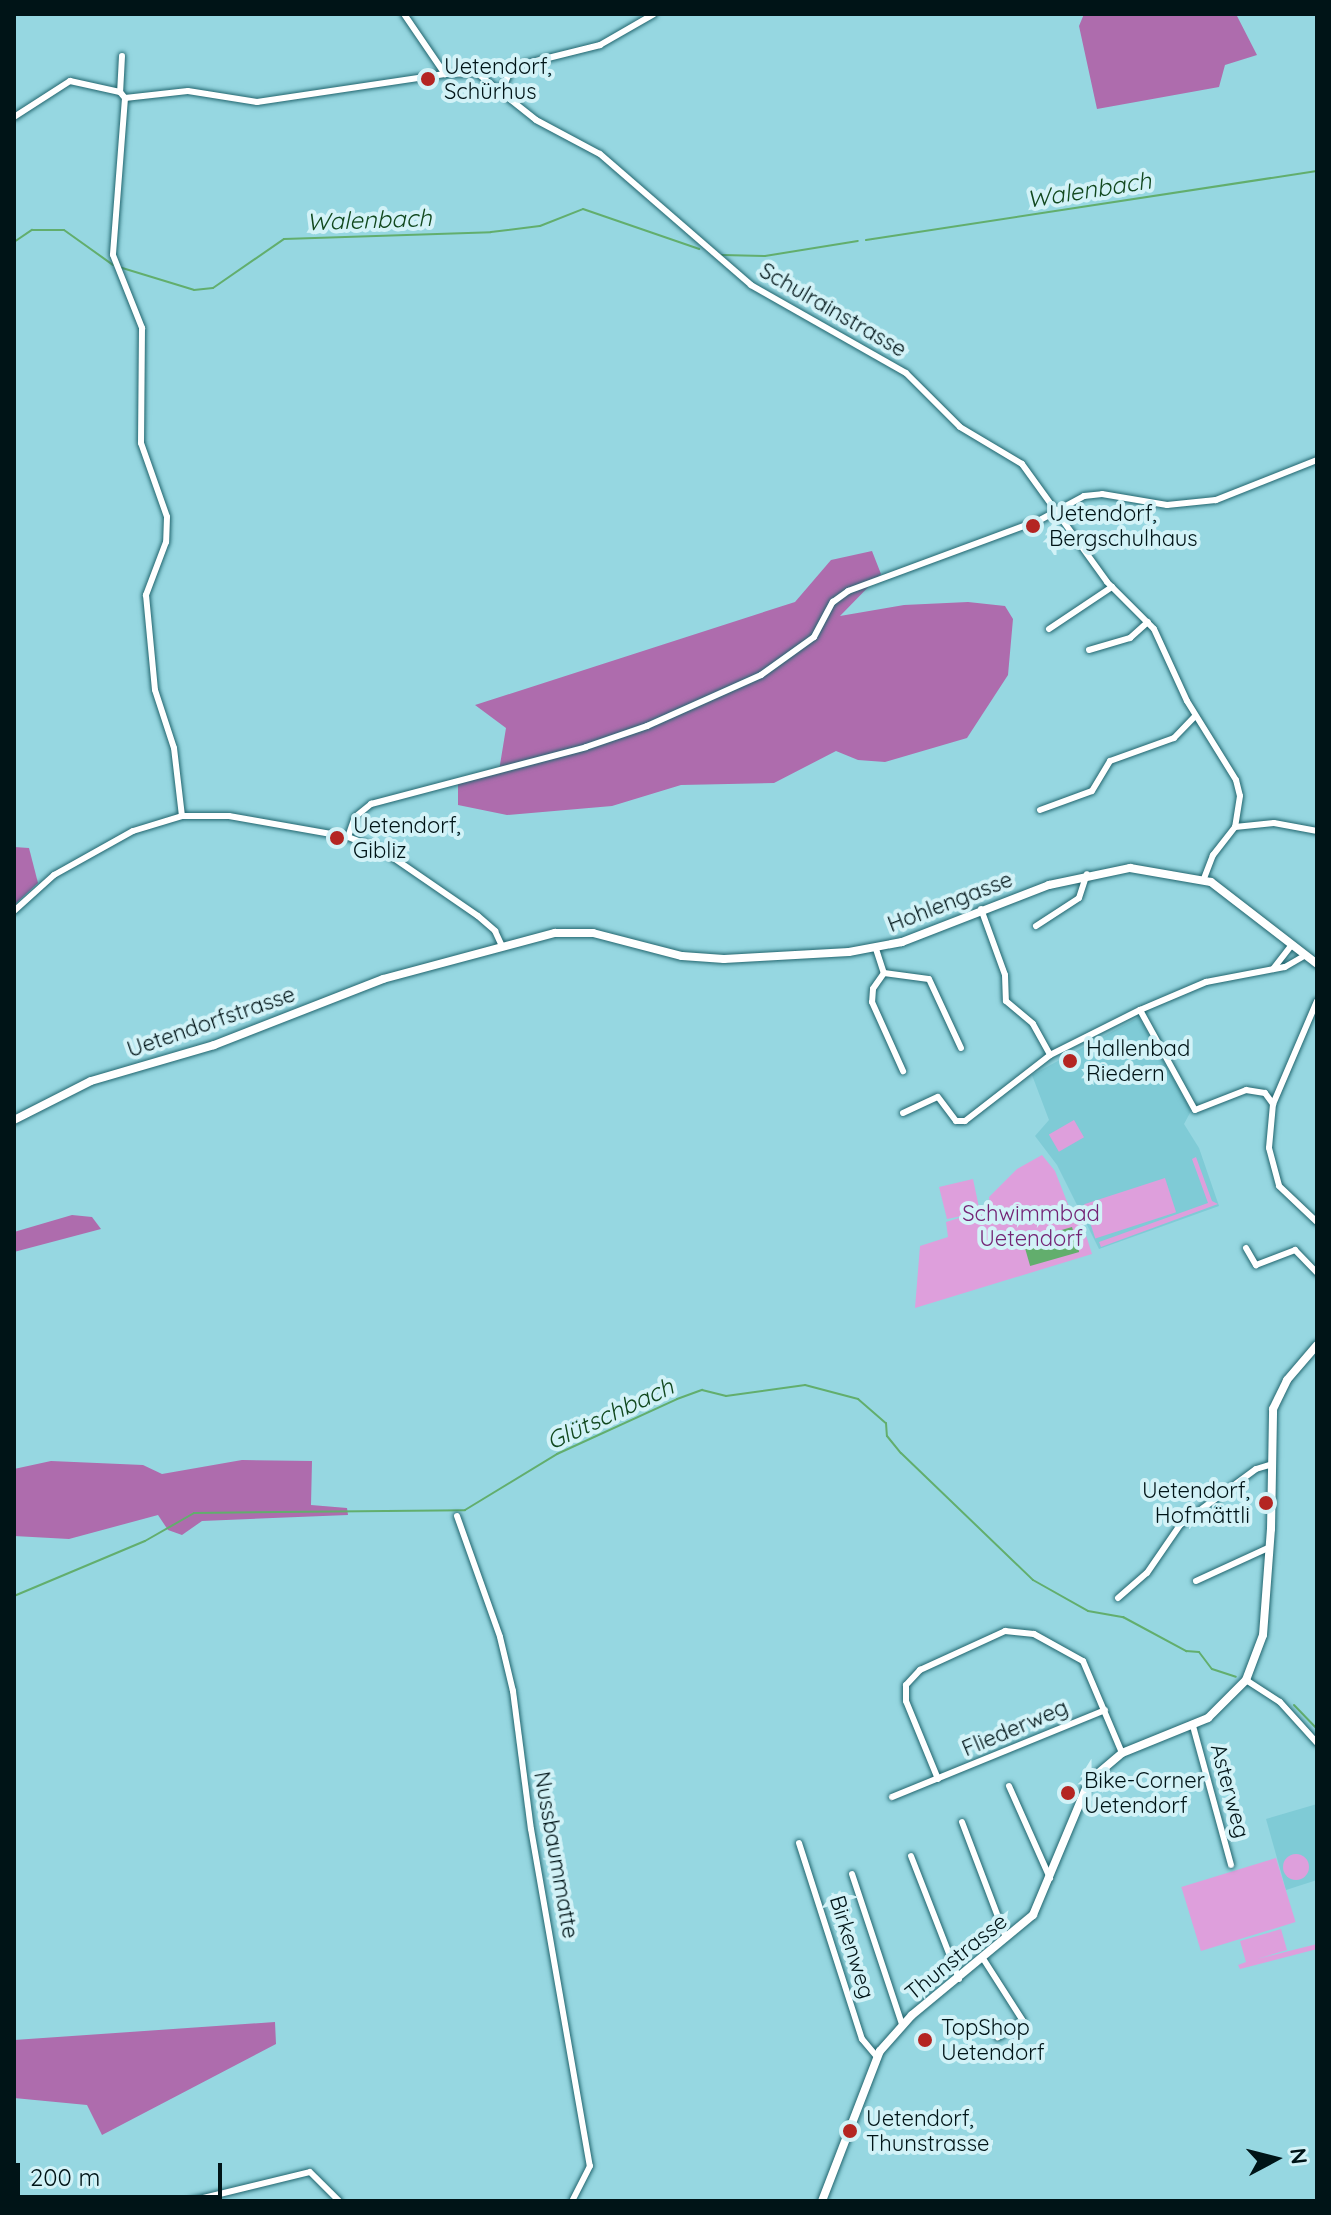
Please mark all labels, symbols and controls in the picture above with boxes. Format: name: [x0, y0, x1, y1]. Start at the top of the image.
place label: Uetendorf, Schürhus: [444, 53, 552, 104]
marker: Uetendorf, Schürhus: [419, 70, 437, 88]
water label: Walenbach: [1025, 166, 1153, 214]
water label: Walenbach: [306, 203, 432, 237]
street label: Schulrainstrasse: [755, 257, 911, 363]
place label: Uetendorf, Bergschulhaus: [1049, 500, 1198, 552]
marker: Uetendorf, Bergschulhaus: [1024, 517, 1042, 535]
place label: Uetendorf, Gibliz: [353, 812, 461, 864]
marker: Uetendorf, Gibliz: [328, 829, 346, 847]
street label: Hohlengasse: [884, 866, 1016, 938]
street label: Uetendorfstrasse: [123, 981, 299, 1063]
place label: Hallenbad Riedern: [1086, 1035, 1190, 1086]
marker: Hallenbad Riedern: [1061, 1052, 1079, 1070]
park label: Schwimmbad Uetendorf: [962, 1200, 1100, 1252]
water label: Glütschbach: [542, 1372, 678, 1456]
place label: Uetendorf, Hofmättli: [1142, 1477, 1250, 1528]
marker: Uetendorf, Hofmättli: [1257, 1494, 1275, 1512]
street label: Fliederweg: [958, 1694, 1072, 1762]
street label: Asterweg: [1205, 1741, 1255, 1841]
place label: Bike-Corner Uetendorf: [1084, 1767, 1205, 1818]
street label: Nussbaummatte: [528, 1770, 584, 1940]
marker: Bike-Corner Uetendorf: [1059, 1784, 1077, 1802]
street label: Birkenweg: [824, 1892, 880, 2002]
street label: Thunstrasse: [900, 1908, 1012, 2006]
place label: TopShop Uetendorf: [941, 2014, 1045, 2066]
marker: TopShop Uetendorf: [916, 2031, 934, 2049]
place label: Uetendorf, Thunstrasse: [866, 2105, 989, 2156]
north arrow: [1235, 2119, 1315, 2199]
marker: Uetendorf, Thunstrasse: [841, 2122, 859, 2140]
text: N: [1284, 2146, 1314, 2166]
scale bar: [20, 2147, 226, 2197]
text: 200 m: [30, 2162, 100, 2192]

